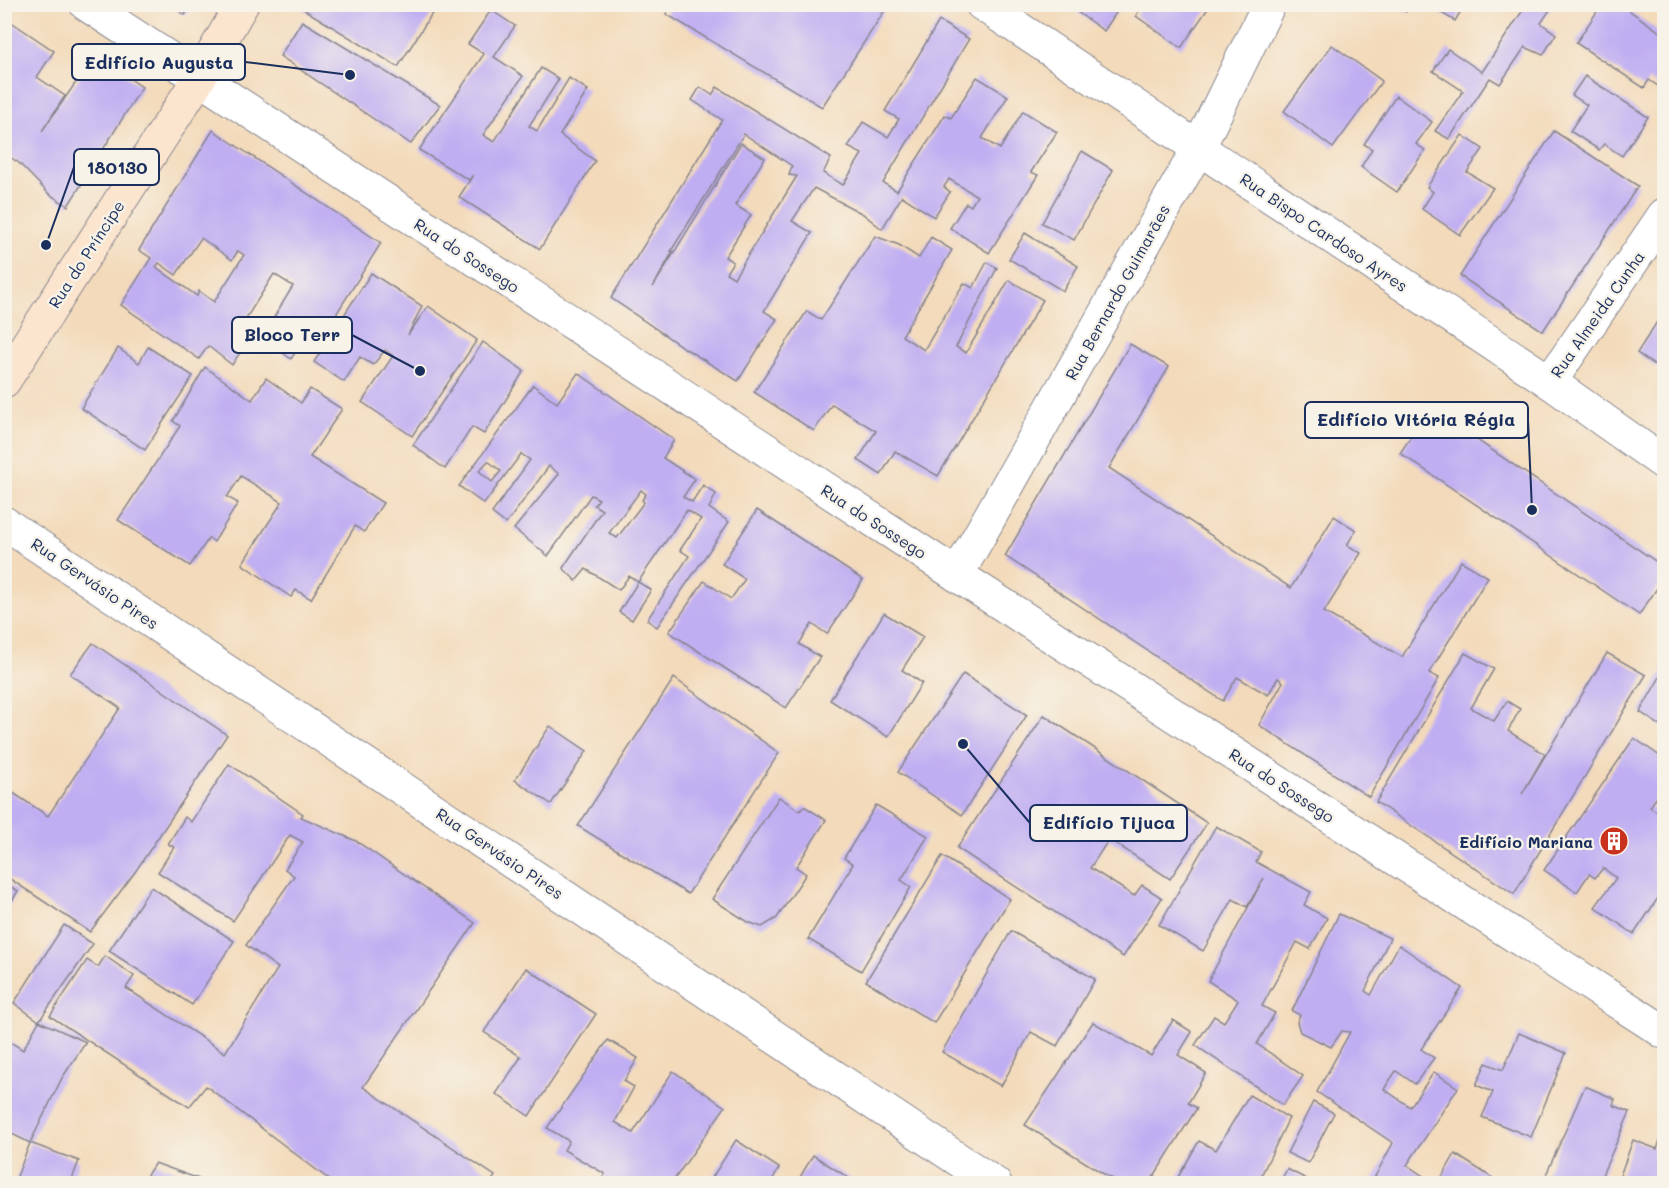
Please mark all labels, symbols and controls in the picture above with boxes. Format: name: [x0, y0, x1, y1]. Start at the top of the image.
callout: Edifício Augusta: [72, 44, 245, 80]
text: Edifício Augusta: [84, 50, 234, 74]
callout: 180130: [74, 149, 159, 185]
text: 180130: [86, 155, 148, 179]
street label: Rua Bispo Cardoso Ayres: [1236, 168, 1412, 296]
street label: Rua do Príncipe: [43, 196, 129, 312]
street label: Rua Bernardo Guimarães: [1060, 201, 1174, 383]
street label: Rua do Sossego: [410, 213, 524, 297]
street label: Rua Almeida Cunha: [1545, 247, 1649, 381]
callout: Bloco Terr: [232, 317, 352, 353]
text: Bloco Terr: [244, 322, 340, 346]
callout: Edifício Vitória Régia: [1305, 402, 1528, 438]
text: Edifício Vitória Régia: [1317, 407, 1515, 431]
street label: Rua do Sossego: [817, 479, 931, 563]
street label: Rua Gervásio Pires: [27, 533, 163, 633]
street label: Rua do Sossego: [1225, 743, 1339, 827]
street label: Rua Gervásio Pires: [432, 803, 568, 903]
callout: Edifício Tijuca: [1030, 805, 1187, 841]
text: Edifício Tijuca: [1043, 810, 1175, 834]
building icon: Edifício Mariana: [1598, 825, 1630, 857]
place label: Edifício Mariana: [1459, 831, 1593, 852]

